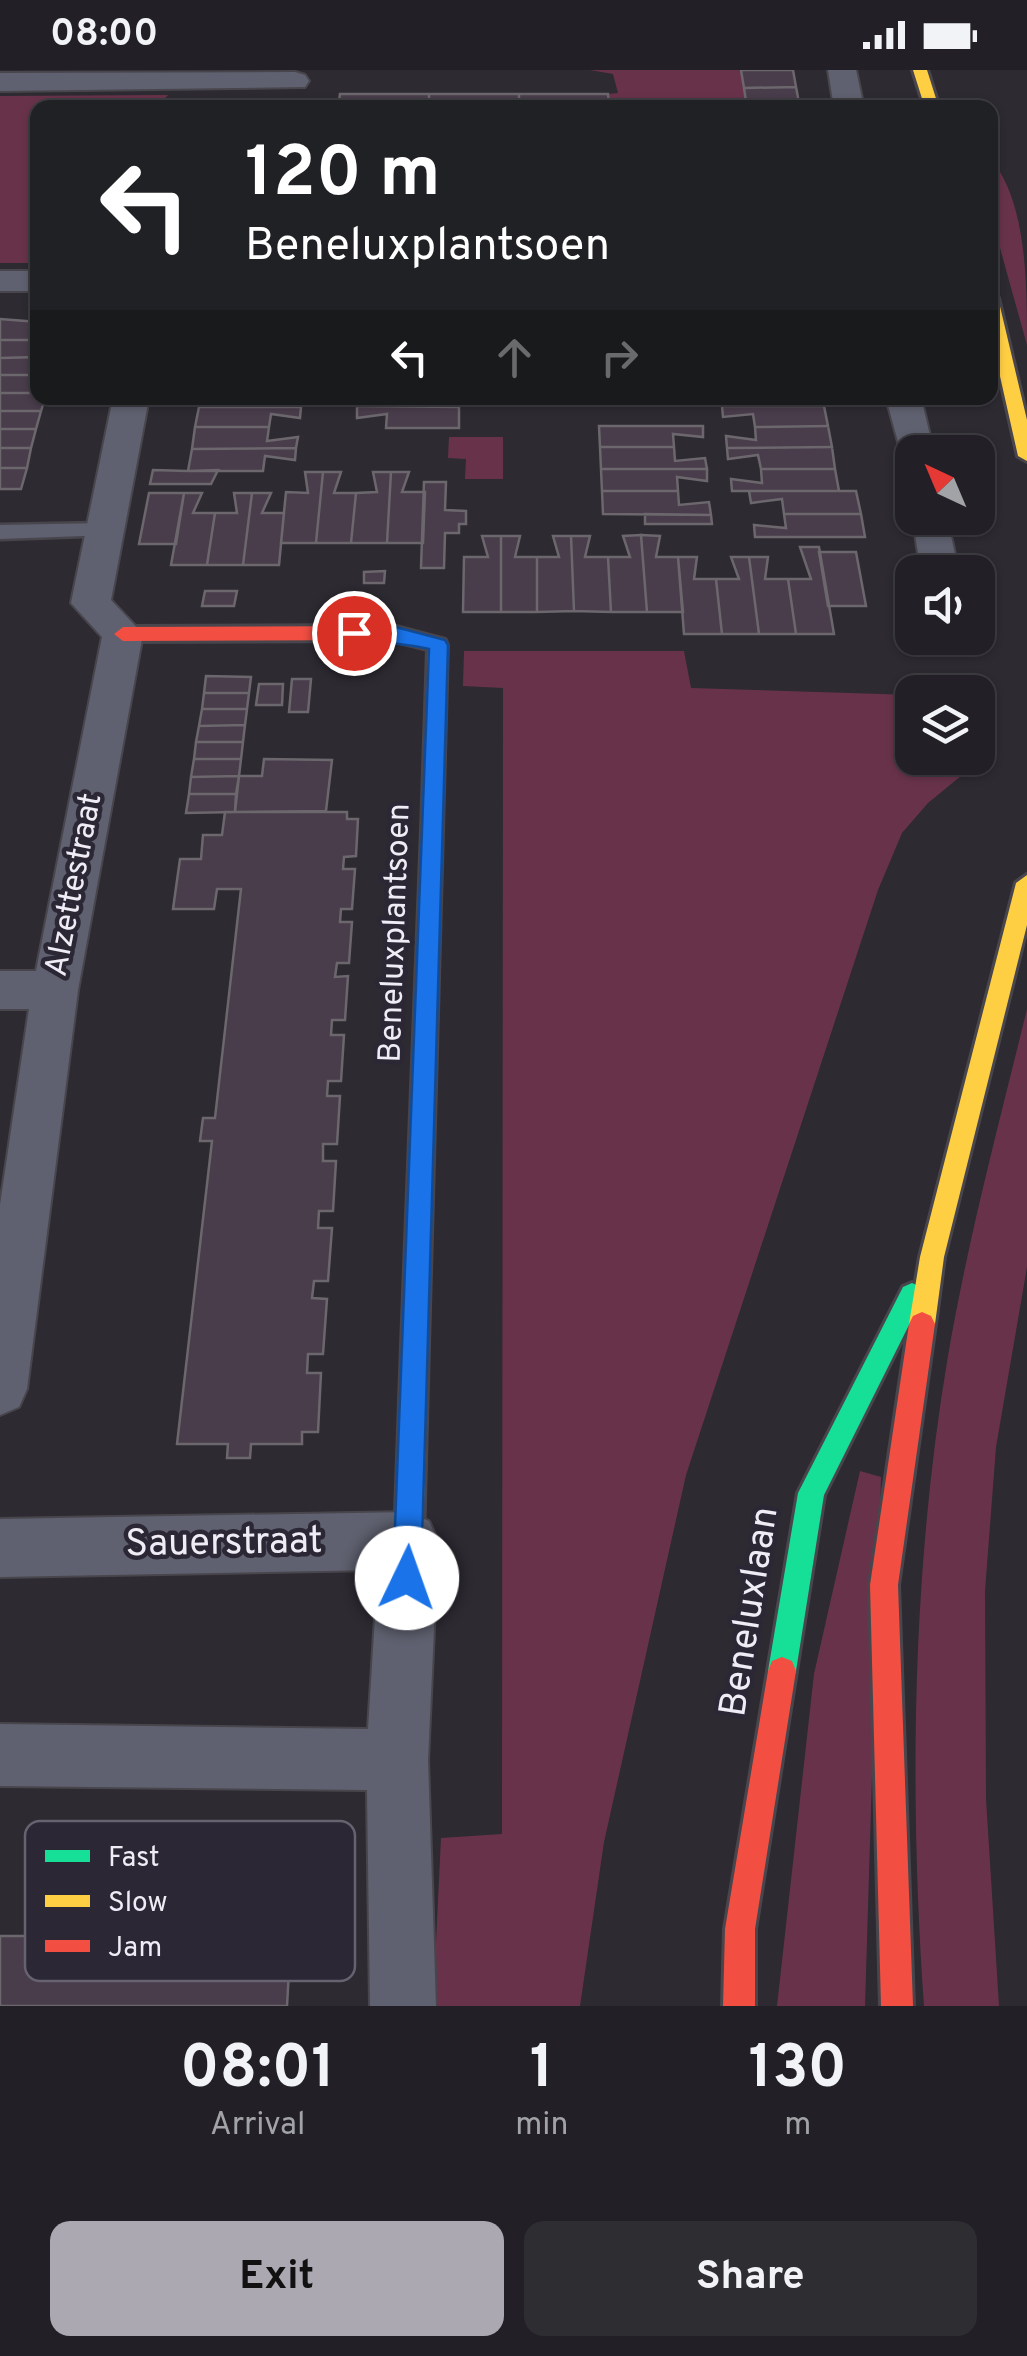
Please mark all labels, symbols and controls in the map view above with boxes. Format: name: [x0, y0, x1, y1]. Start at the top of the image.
text: 08:00: [50, 11, 158, 60]
text: 120 m: [245, 132, 441, 221]
icon: left: [80, 140, 210, 270]
text: Beneluxplantsoen: [245, 219, 610, 276]
icon: left: [382, 330, 437, 385]
icon: ahead: [487, 330, 542, 385]
icon: right: [592, 330, 647, 385]
north arrow: [895, 435, 995, 535]
map controls: [895, 435, 995, 775]
button: sound: [895, 555, 995, 655]
pin: [312, 591, 397, 676]
icon: arrive: [327, 606, 382, 661]
button: layers: [895, 675, 995, 775]
street label: Alzettestraat: [38, 790, 112, 980]
street label: Beneluxplantsoen: [371, 803, 421, 1063]
street label: Beneluxlaan: [710, 1504, 792, 1720]
street label: Sauerstraat: [125, 1518, 323, 1570]
position arrow: [355, 1526, 459, 1630]
legend: [25, 1821, 355, 1981]
text: Fast: [108, 1841, 160, 1877]
text: Slow: [108, 1886, 167, 1922]
text: Jam: [108, 1931, 162, 1967]
text: 08:01: [180, 2033, 335, 2109]
text: 1: [530, 2033, 554, 2109]
text: 130: [748, 2033, 847, 2109]
text: Arrival: [210, 2106, 305, 2146]
text: min: [515, 2106, 568, 2146]
text: m: [784, 2106, 811, 2146]
button: Exit: [50, 2221, 504, 2336]
button: Share: [524, 2221, 977, 2336]

